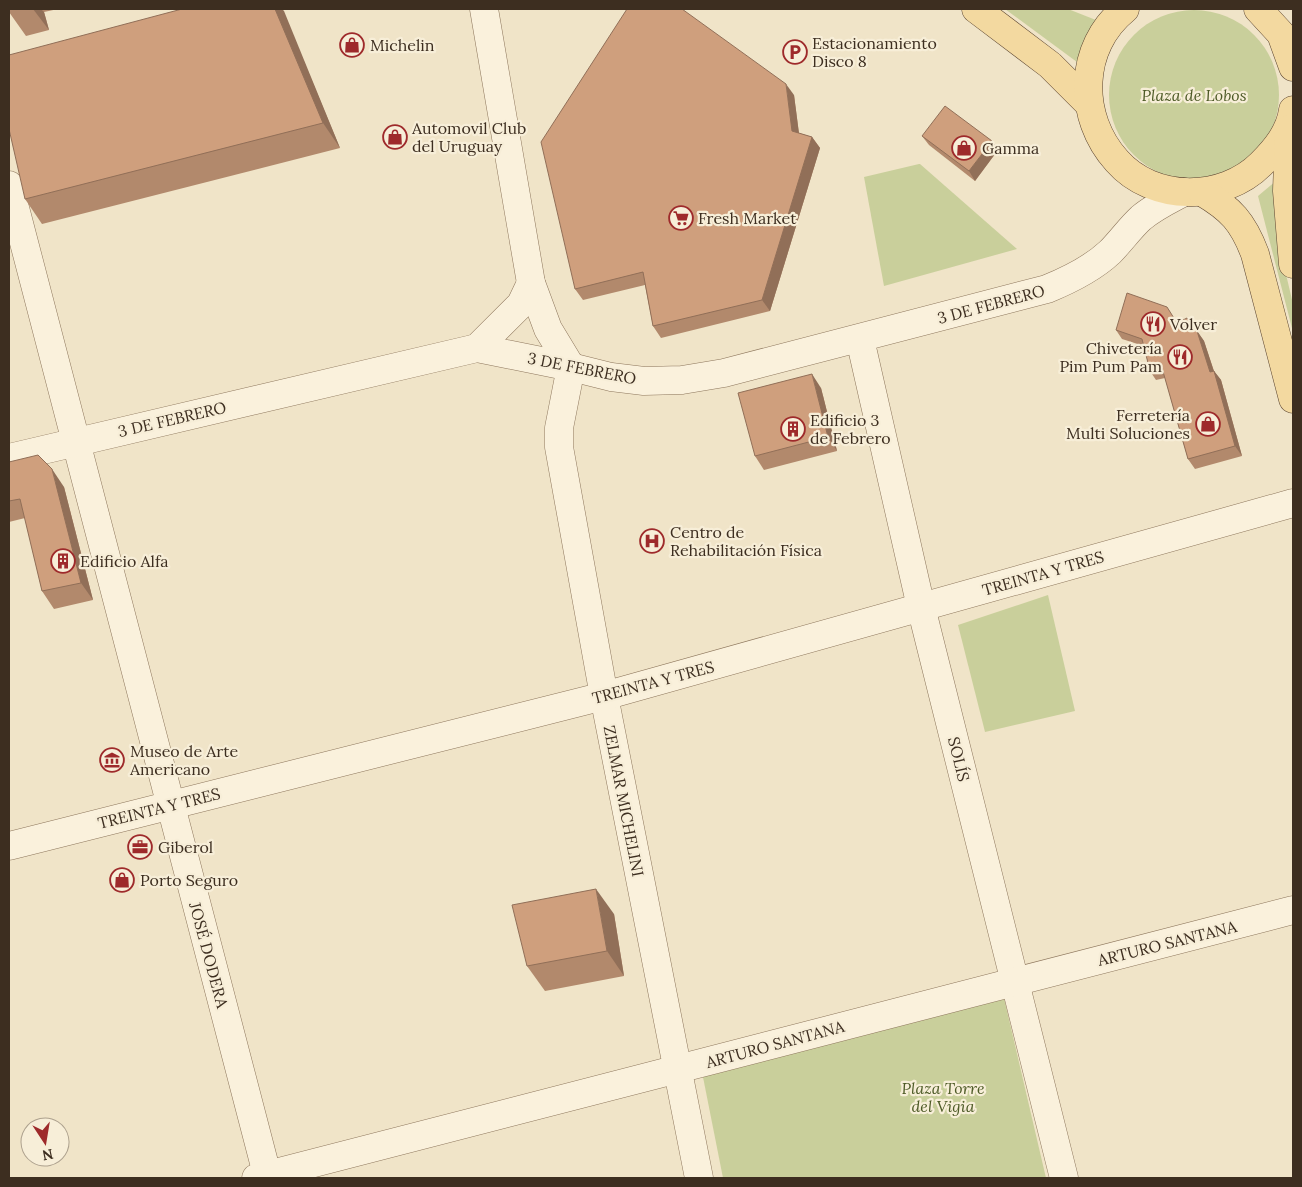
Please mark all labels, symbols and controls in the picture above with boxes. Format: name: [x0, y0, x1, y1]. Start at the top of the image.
shop icon: Michelin: [339, 32, 365, 58]
place label: Estacionamiento Disco 8: [812, 33, 937, 71]
place label: Michelin: [370, 35, 435, 55]
parking icon: Estacionamiento Disco 8: [782, 39, 808, 65]
park label: Plaza de Lobos: [1141, 85, 1247, 105]
place label: Automovil Club del Uruguay: [411, 118, 526, 156]
shop icon: Automovil Club del Uruguay: [382, 124, 408, 150]
shop icon: Gamma: [951, 135, 977, 161]
place label: Gamma: [982, 138, 1039, 158]
supermarket icon: Fresh Market: [668, 205, 694, 231]
place label: Fresh Market: [698, 208, 797, 228]
street label: 3 DE FEBRERO: [935, 280, 1047, 328]
restaurant icon: Volver: [1140, 311, 1166, 337]
place label: Volver: [1169, 314, 1217, 334]
place label: Chivetería Pim Pum Pam: [1059, 338, 1162, 376]
restaurant icon: Chivetería Pim Pum Pam: [1167, 344, 1193, 370]
street label: 3 DE FEBRERO: [526, 348, 638, 388]
street label: 3 DE FEBRERO: [116, 397, 228, 441]
place label: Ferretería Multi Soluciones: [1066, 405, 1190, 443]
place label: Edificio 3 de Febrero: [810, 410, 891, 448]
shop icon: Ferretería Multi Soluciones: [1195, 411, 1221, 437]
building icon: Edificio 3 de Febrero: [780, 416, 806, 442]
place label: Centro de Rehabilitación Física: [670, 522, 822, 560]
hospital icon: Centro de Rehabilitación Física: [639, 528, 665, 554]
street label: TREINTA Y TRES: [980, 546, 1106, 600]
building icon: Edificio Alfa: [50, 548, 76, 574]
place label: Edificio Alfa: [80, 551, 169, 571]
street label: TREINTA Y TRES: [590, 656, 716, 708]
street label: ZELMAR MICHELINI: [600, 724, 648, 878]
street label: SOLÍS: [944, 735, 974, 783]
place label: Museo de Arte Americano: [129, 741, 239, 779]
museum icon: Museo de Arte Americano: [99, 747, 125, 773]
street label: TREINTA Y TRES: [96, 783, 222, 833]
office icon: Giberol: [127, 834, 153, 860]
place label: Giberol: [158, 837, 213, 857]
shop icon: Porto Seguro: [109, 867, 135, 893]
place label: Porto Seguro: [140, 870, 238, 890]
street label: JOSÉ DODERA: [185, 899, 233, 1011]
street label: ARTURO SANTANA: [1094, 916, 1240, 970]
street label: ARTURO SANTANA: [703, 1016, 847, 1072]
park label: Plaza Torre del Vigia: [901, 1078, 985, 1116]
north arrow: [20, 1117, 70, 1167]
text: N: [40, 1145, 55, 1165]

